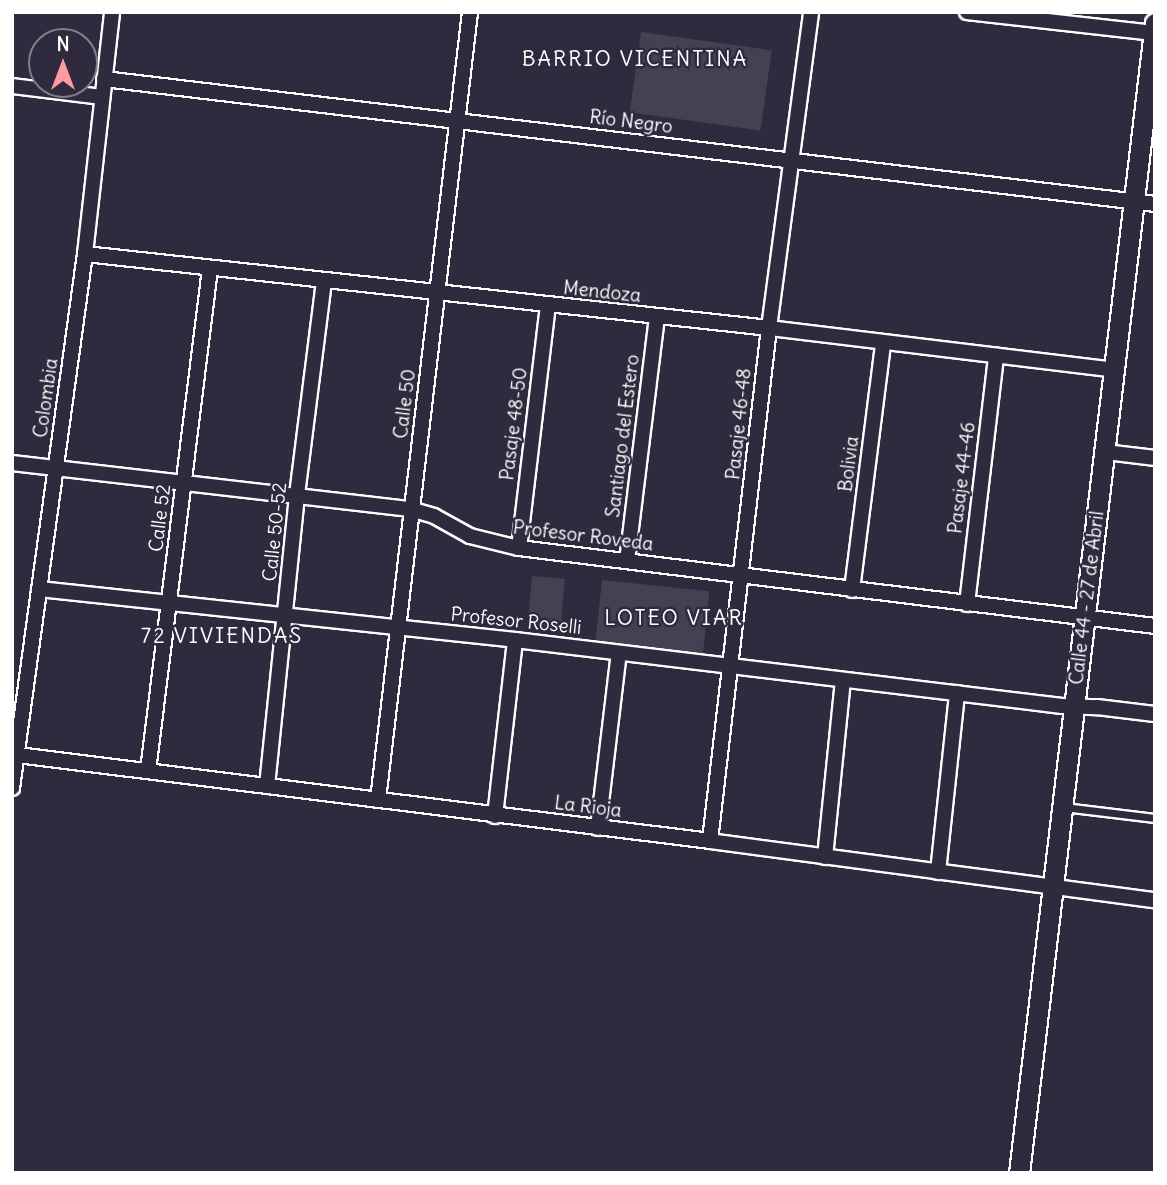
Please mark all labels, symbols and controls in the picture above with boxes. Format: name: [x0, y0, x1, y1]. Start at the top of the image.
north arrow: [28, 28, 98, 98]
text: N: [56, 32, 70, 56]
district label: BARRIO VICENTINA: [524, 46, 746, 72]
street label: Río Negro: [588, 106, 674, 138]
street label: Mendoza: [562, 277, 642, 307]
street label: Santiago del Estero: [602, 353, 644, 519]
street label: Colombia: [29, 357, 63, 439]
street label: Pasaje 48-50: [496, 366, 532, 482]
street label: Pasaje 46-48: [722, 367, 756, 481]
street label: Calle 50: [389, 368, 421, 440]
street label: Pasaje 44-46: [944, 421, 980, 535]
street label: Bolivia: [834, 435, 864, 493]
street label: Calle 50-52: [258, 481, 292, 583]
street label: Calle 52: [145, 483, 175, 553]
street label: Calle 44 - 27 de Abril: [1065, 510, 1109, 686]
street label: Profesor Roveda: [512, 516, 654, 556]
street label: Profesor Roselli: [449, 603, 583, 639]
district label: LOTEO VIAR: [605, 605, 743, 631]
district label: 72 VIVIENDAS: [142, 623, 302, 649]
street label: La Rioja: [553, 792, 623, 822]

